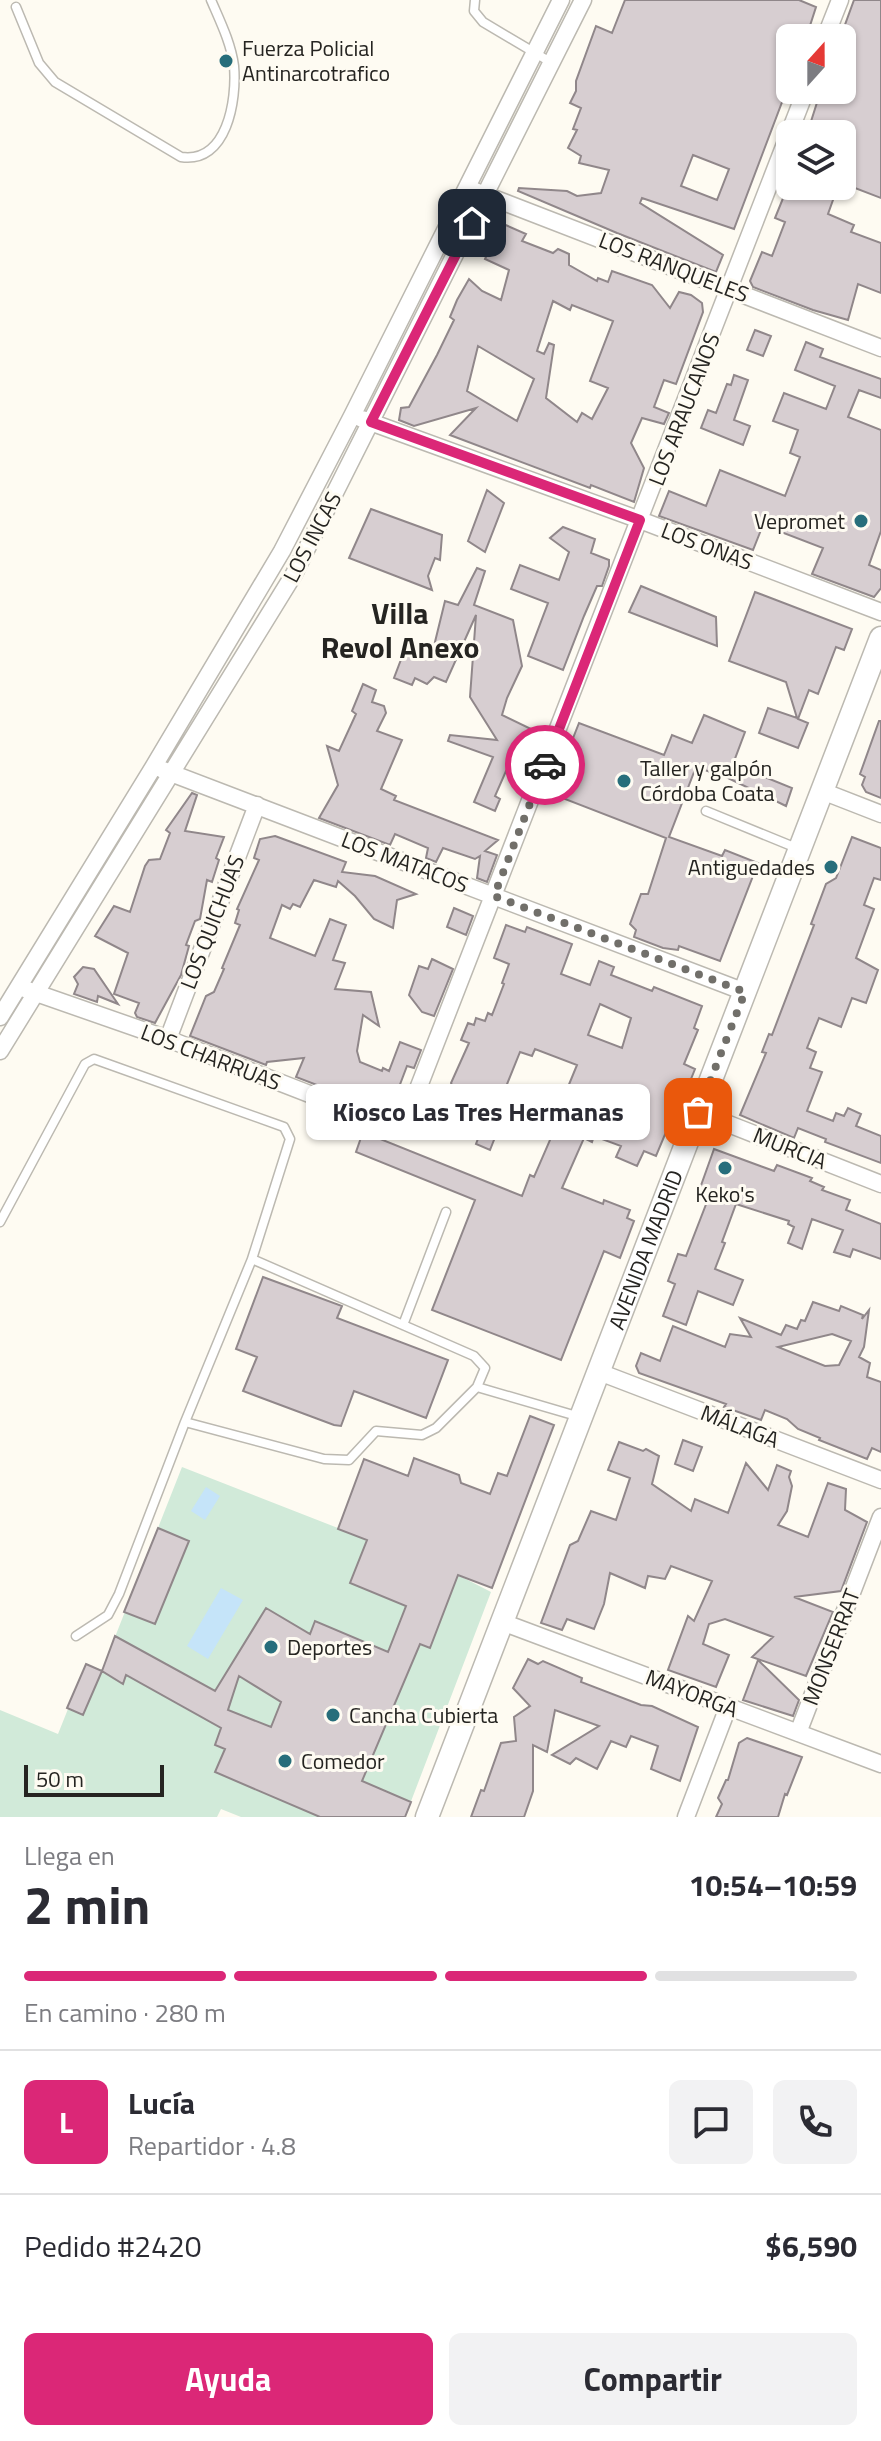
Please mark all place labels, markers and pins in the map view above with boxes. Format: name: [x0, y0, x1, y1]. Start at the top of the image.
place label: Fuerza Policial Antinarcotrafico: [242, 31, 390, 90]
marker: Fuerza Policial Antinarcotrafico: [217, 52, 235, 70]
pin: [438, 189, 506, 257]
place label: Vepromet: [754, 504, 845, 538]
marker: Vepromet: [852, 512, 870, 530]
place label: Taller y galpón Córdoba Coata: [640, 751, 775, 810]
marker: Taller y galpón Córdoba Coata: [615, 772, 633, 790]
place label: Antiguedades: [688, 850, 815, 884]
marker: Antiguedades: [822, 858, 840, 876]
pin: [664, 1078, 732, 1146]
callout: Kiosco Las Tres Hermanas: [306, 1084, 650, 1140]
marker: Keko's: [716, 1159, 734, 1177]
place label: Keko's: [695, 1177, 755, 1211]
place label: Deportes: [287, 1630, 372, 1664]
marker: Deportes: [262, 1638, 280, 1656]
place label: Cancha Cubierta: [349, 1698, 498, 1732]
marker: Cancha Cubierta: [324, 1706, 342, 1724]
place label: Comedor: [301, 1744, 385, 1778]
marker: Comedor: [276, 1752, 294, 1770]

